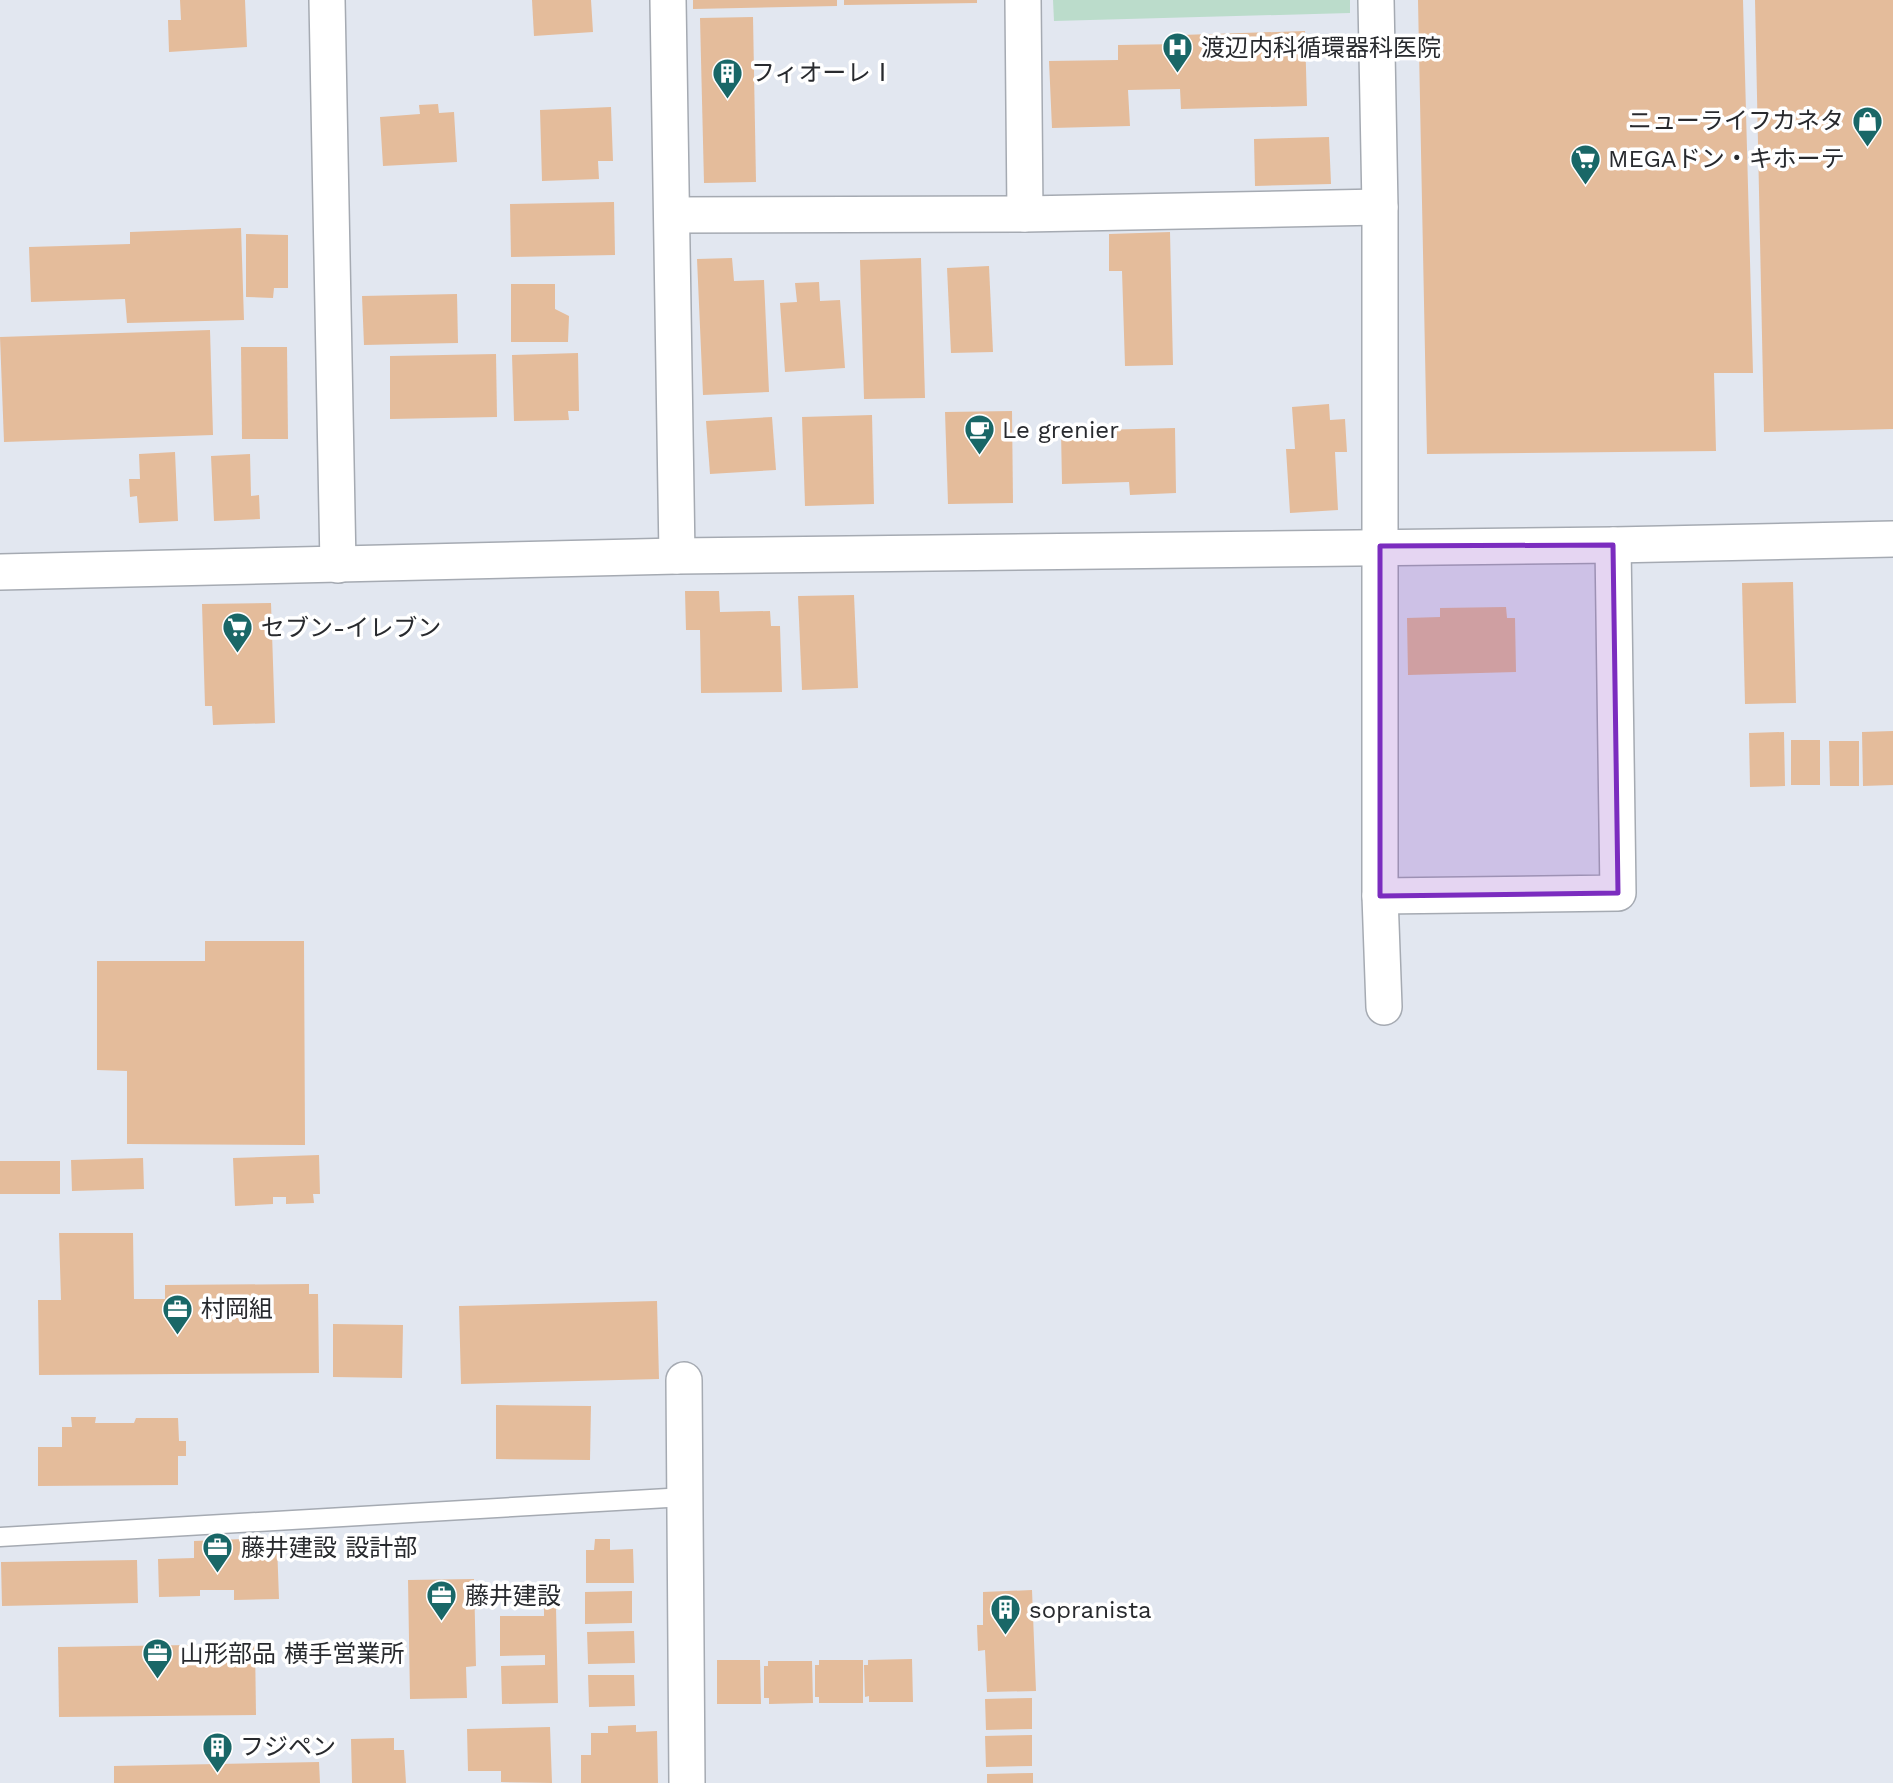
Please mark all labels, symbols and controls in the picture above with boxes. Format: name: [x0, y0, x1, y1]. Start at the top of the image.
hospital icon: 渡辺内科循環器科医院: [1161, 31, 1195, 75]
place label: 渡辺内科循環器科医院: [1201, 34, 1441, 62]
building icon: フィオーレⅠ: [711, 56, 745, 100]
place label: フィオーレⅠ: [751, 59, 895, 87]
shop icon: ニューライフカネタ: [1850, 104, 1884, 148]
place label: ニューライフカネタ: [1628, 107, 1844, 135]
supermarket icon: MEGAドン・キホーテ: [1568, 142, 1602, 186]
place label: MEGAドン・キホーテ: [1608, 145, 1845, 173]
cafe icon: Le grenier: [962, 413, 996, 457]
place label: Le grenier: [1002, 416, 1119, 444]
supermarket icon: セブン-イレブン: [221, 611, 255, 655]
place label: セブン-イレブン: [261, 614, 441, 642]
office icon: 村岡組: [161, 1292, 195, 1336]
place label: 村岡組: [201, 1295, 273, 1323]
office icon: 藤井建設 設計部: [201, 1531, 235, 1575]
place label: 藤井建設 設計部: [241, 1534, 417, 1562]
office icon: 藤井建設: [425, 1579, 459, 1623]
place label: 藤井建設: [465, 1582, 561, 1610]
building icon: sopranista: [989, 1593, 1023, 1637]
place label: sopranista: [1029, 1596, 1152, 1624]
office icon: 山形部品 横手営業所: [140, 1637, 174, 1681]
place label: 山形部品 横手営業所: [180, 1640, 404, 1668]
building icon: フジペン: [200, 1730, 234, 1774]
place label: フジペン: [240, 1733, 336, 1761]

